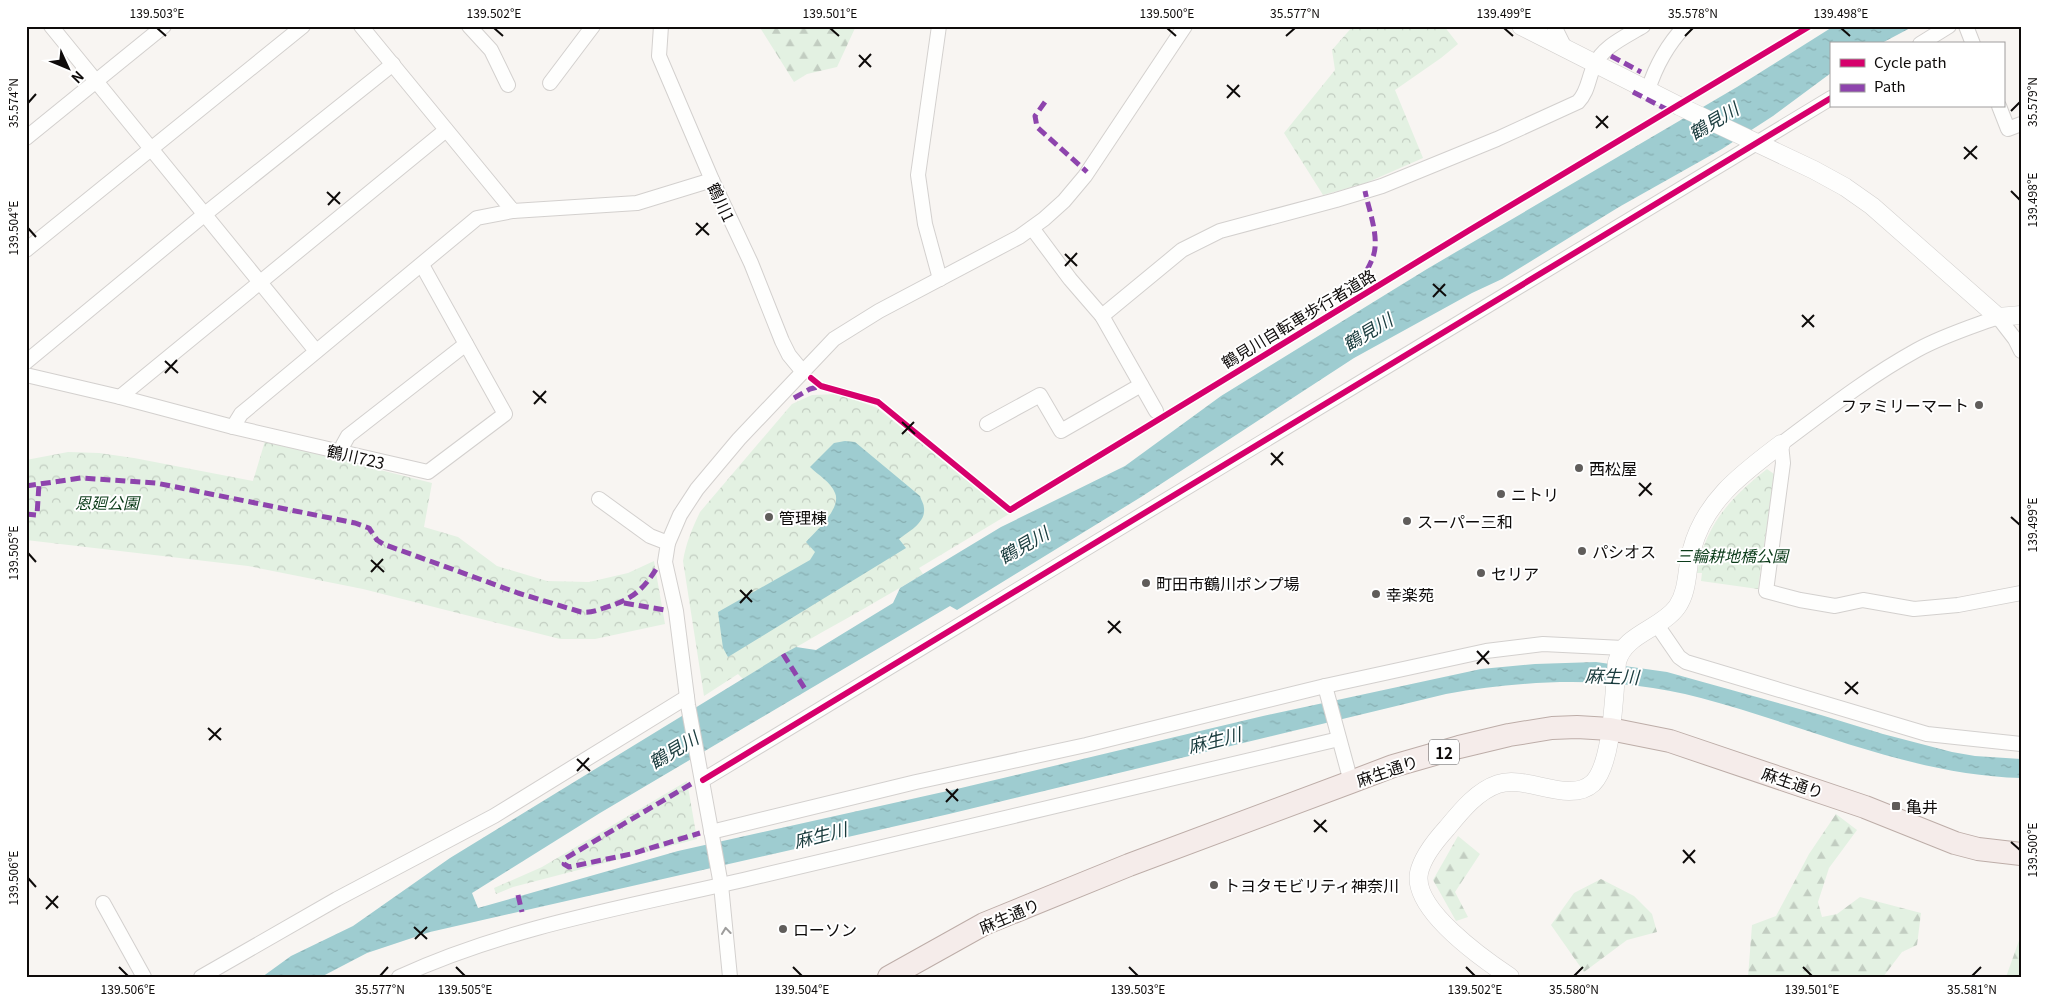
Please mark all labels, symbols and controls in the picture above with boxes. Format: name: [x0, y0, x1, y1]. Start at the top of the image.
text: 139.503°E: [130, 4, 184, 21]
text: 139.502°E: [467, 4, 521, 21]
text: 139.501°E: [803, 4, 857, 21]
text: 139.500°E: [1140, 4, 1194, 21]
text: 35.577°N: [1270, 4, 1320, 21]
text: 139.499°E: [1477, 4, 1531, 21]
text: 35.578°N: [1668, 4, 1718, 21]
text: 139.498°E: [1814, 4, 1868, 21]
north arrow: [42, 42, 92, 92]
legend: [1830, 42, 2004, 108]
text: Cycle path: [1874, 51, 1947, 72]
text: N: [67, 67, 89, 88]
text: Path: [1874, 75, 1906, 96]
text: 35.579°N: [2023, 77, 2040, 127]
text: 35.574°N: [4, 78, 21, 128]
water label: 鶴見川: [1683, 94, 1745, 145]
text: 139.498°E: [2023, 173, 2040, 227]
street label: 鶴川1: [702, 178, 742, 226]
text: 139.504°E: [4, 201, 21, 255]
street label: 鶴見川自転車歩行者道路: [1218, 264, 1378, 372]
water label: 鶴見川: [1338, 308, 1396, 354]
place label: ファミリーマート: [1841, 393, 1969, 417]
marker: ファミリーマート: [1973, 399, 1985, 411]
street label: 鶴川723: [325, 438, 387, 474]
place label: 西松屋: [1589, 456, 1637, 480]
marker: 西松屋: [1573, 462, 1585, 474]
place label: ニトリ: [1511, 482, 1559, 506]
marker: ニトリ: [1495, 488, 1507, 500]
park label: 恩廻公園: [75, 490, 141, 514]
text: 139.499°E: [2023, 498, 2040, 552]
place label: 管理棟: [779, 505, 827, 529]
place label: スーパー三和: [1417, 509, 1513, 533]
marker: 管理棟: [763, 511, 775, 523]
marker: スーパー三和: [1401, 515, 1413, 527]
water label: 鶴見川: [993, 518, 1055, 569]
text: 139.505°E: [4, 526, 21, 580]
place label: パシオス: [1592, 539, 1656, 563]
park label: 三輪耕地橋公園: [1676, 543, 1790, 567]
marker: パシオス: [1576, 545, 1588, 557]
place label: セリア: [1491, 561, 1539, 585]
marker: セリア: [1475, 567, 1487, 579]
place label: 町田市鶴川ポンプ場: [1156, 571, 1300, 595]
marker: 町田市鶴川ポンプ場: [1140, 577, 1152, 589]
place label: 幸楽苑: [1386, 582, 1434, 606]
marker: 幸楽苑: [1370, 588, 1382, 600]
water label: 麻生川: [1585, 661, 1641, 689]
water label: 麻生川: [1185, 719, 1245, 758]
water label: 鶴見川: [643, 723, 705, 774]
road number: 12: [1429, 740, 1459, 764]
street label: 麻生通り: [1353, 748, 1421, 792]
street label: 麻生通り: [1759, 760, 1827, 804]
place label: 亀井: [1906, 794, 1938, 818]
marker: 亀井: [1890, 800, 1902, 812]
water label: 麻生川: [791, 814, 851, 853]
text: 139.500°E: [2023, 823, 2040, 877]
text: 139.506°E: [4, 851, 21, 905]
place label: トヨタモビリティ神奈川: [1224, 873, 1399, 897]
marker: トヨタモビリティ神奈川: [1208, 879, 1220, 891]
street label: 麻生通り: [975, 891, 1043, 939]
place label: ローソン: [793, 917, 857, 941]
marker: ローソン: [777, 923, 789, 935]
one-way arrow: [720, 927, 731, 935]
text: 139.506°E: [101, 980, 155, 997]
text: 35.577°N: [355, 980, 405, 997]
text: 139.505°E: [438, 980, 492, 997]
text: 139.504°E: [775, 980, 829, 997]
text: 139.503°E: [1111, 980, 1165, 997]
text: 139.502°E: [1448, 980, 1502, 997]
text: 35.580°N: [1549, 980, 1599, 997]
text: 139.501°E: [1785, 980, 1839, 997]
text: 35.581°N: [1947, 980, 1997, 997]

